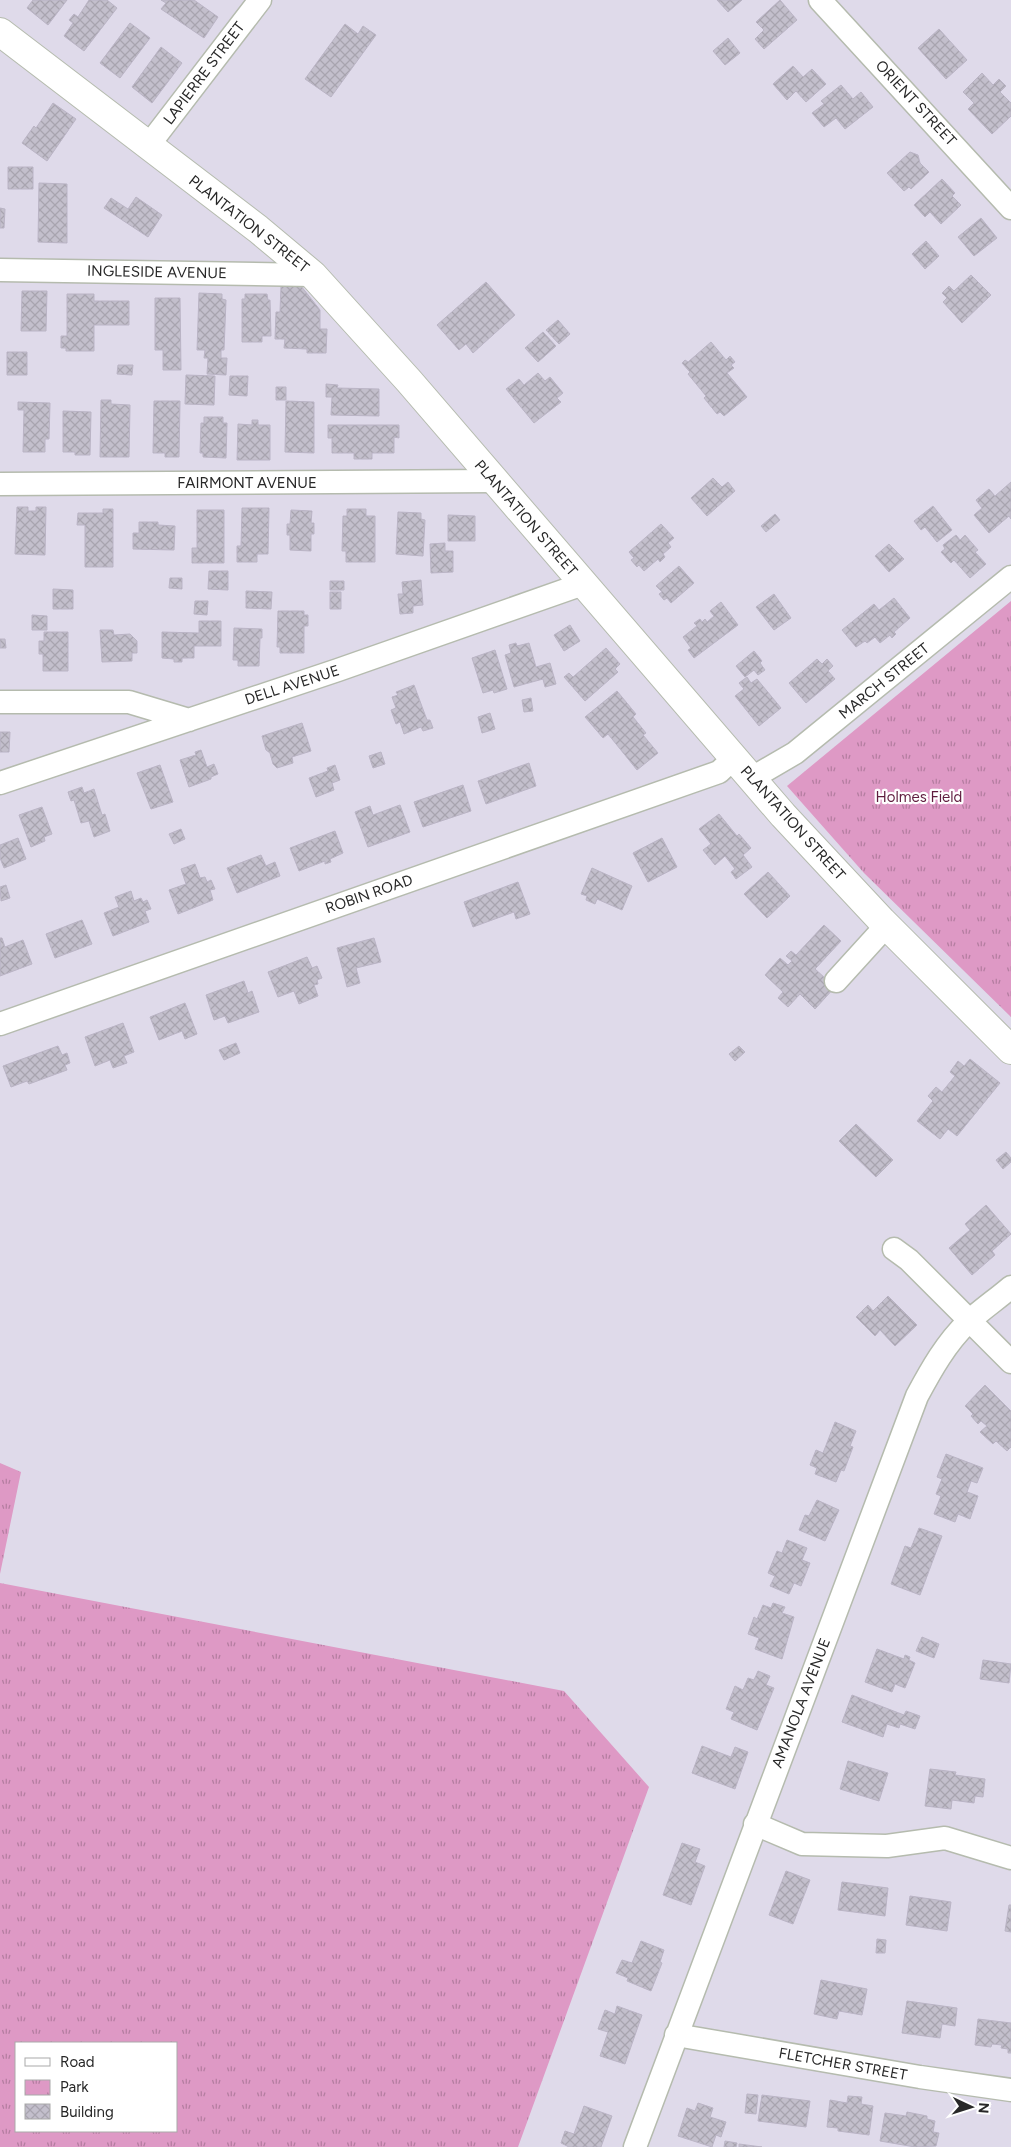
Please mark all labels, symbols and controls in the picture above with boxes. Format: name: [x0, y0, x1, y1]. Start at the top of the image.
street label: LAPIERRE STREET: [160, 18, 249, 128]
street label: ORIENT STREET: [872, 56, 961, 150]
street label: PLANTATION STREET: [185, 171, 313, 277]
street label: INGLESIDE AVENUE: [87, 262, 227, 282]
street label: PLANTATION STREET: [471, 456, 582, 580]
street label: FAIRMONT AVENUE: [177, 474, 317, 492]
street label: MARCH STREET: [835, 639, 933, 723]
street label: DELL AVENUE: [242, 661, 342, 709]
street label: PLANTATION STREET: [737, 762, 850, 884]
park label: Holmes Field: [876, 788, 962, 806]
street label: ROBIN ROAD: [323, 871, 415, 917]
street label: AMANOLA AVENUE: [768, 1635, 834, 1771]
legend: [15, 2042, 178, 2132]
street label: FLETCHER STREET: [777, 2044, 909, 2084]
text: Road: [60, 2053, 95, 2071]
text: Park: [60, 2078, 89, 2096]
north arrow: [946, 2082, 996, 2132]
text: N: [975, 2102, 992, 2114]
text: Building: [60, 2103, 114, 2121]

